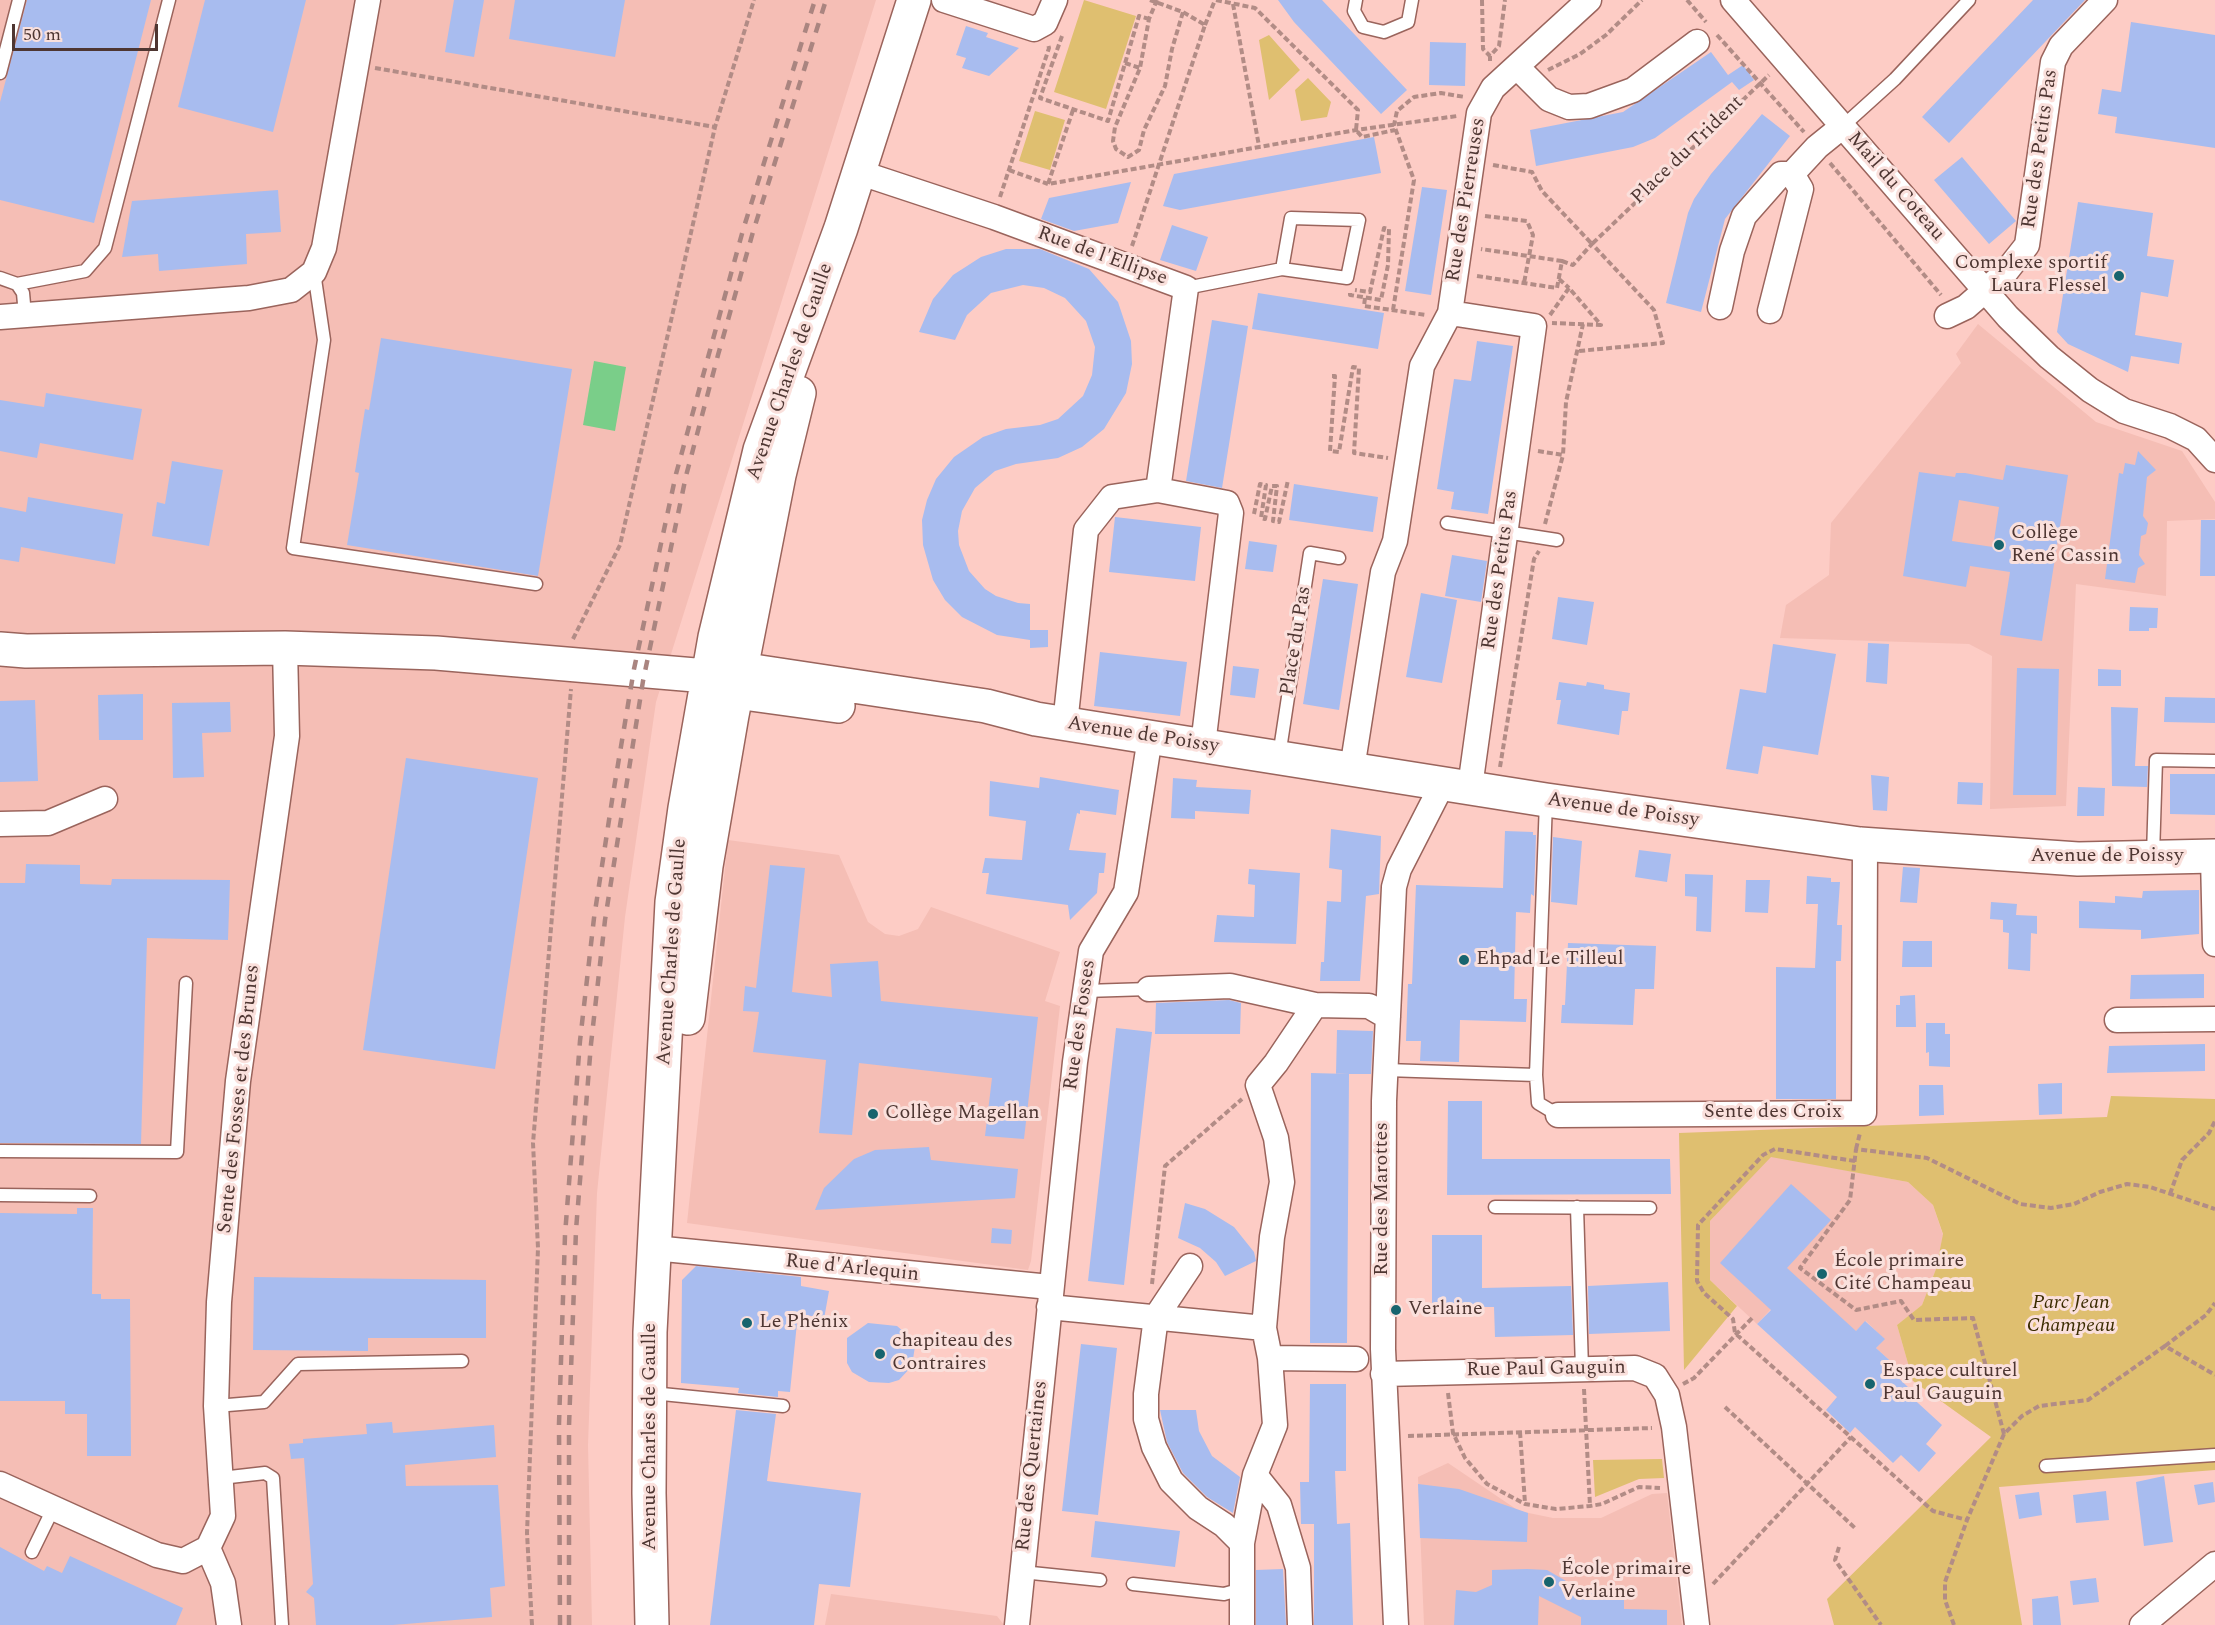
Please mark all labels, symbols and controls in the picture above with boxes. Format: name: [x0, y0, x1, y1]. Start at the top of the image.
scale bar: [15, 12, 160, 50]
text: 50 m: [23, 21, 61, 48]
street label: Rue des Petits Pas: [2018, 68, 2064, 230]
street label: Place du Trident: [1627, 91, 1749, 211]
street label: Rue des Pierreuses: [1442, 116, 1492, 284]
street label: Mail du Coteau: [1841, 128, 1949, 246]
street label: Rue de l'Ellipse: [1034, 222, 1170, 292]
place label: Complexe sportif Laura Flessel: [1954, 252, 2107, 299]
street label: Avenue Charles de Gaulle: [743, 260, 839, 484]
marker: Complexe sportif Laura Flessel: [2112, 269, 2126, 283]
street label: Rue des Petits Pas: [1478, 489, 1524, 651]
place label: Collège René Cassin: [2011, 522, 2119, 569]
marker: Collège René Cassin: [1992, 538, 2006, 552]
street label: Place du Pas: [1276, 584, 1318, 698]
street label: Avenue de Poissy: [1066, 712, 1220, 760]
street label: Avenue de Poissy: [1546, 788, 1700, 834]
street label: Avenue Charles de Gaulle: [653, 838, 693, 1066]
street label: Avenue de Poissy: [2031, 845, 2183, 869]
place label: Ehpad Le Tilleul: [1476, 948, 1624, 972]
marker: Ehpad Le Tilleul: [1457, 953, 1471, 967]
street label: Rue des Fosses: [1060, 958, 1102, 1092]
street label: Sente des Fosses et des Brunes: [214, 963, 266, 1235]
street label: Sente des Croix: [1704, 1101, 1842, 1125]
place label: Collège Magellan: [885, 1102, 1040, 1126]
marker: Collège Magellan: [866, 1107, 880, 1121]
street label: Rue des Marottes: [1371, 1122, 1395, 1276]
street label: Rue d'Arlequin: [784, 1250, 920, 1288]
place label: École primaire Cité Champeau: [1834, 1250, 1972, 1297]
marker: École primaire Cité Champeau: [1815, 1267, 1829, 1281]
park label: Parc Jean Champeau: [2027, 1292, 2115, 1339]
place label: Verlaine: [1408, 1298, 1483, 1322]
marker: Verlaine: [1389, 1303, 1403, 1317]
place label: Le Phénix: [759, 1311, 848, 1335]
marker: Le Phénix: [740, 1316, 754, 1330]
street label: Avenue Charles de Gaulle: [639, 1323, 663, 1551]
place label: chapiteau des Contraires: [892, 1330, 1013, 1377]
marker: chapiteau des Contraires: [873, 1347, 887, 1361]
street label: Rue Paul Gauguin: [1466, 1357, 1626, 1383]
place label: Espace culturel Paul Gauguin: [1882, 1360, 2018, 1407]
marker: Espace culturel Paul Gauguin: [1863, 1377, 1877, 1391]
street label: Rue des Quertaines: [1012, 1379, 1054, 1553]
place label: École primaire Verlaine: [1561, 1558, 1691, 1605]
marker: École primaire Verlaine: [1542, 1575, 1556, 1589]

